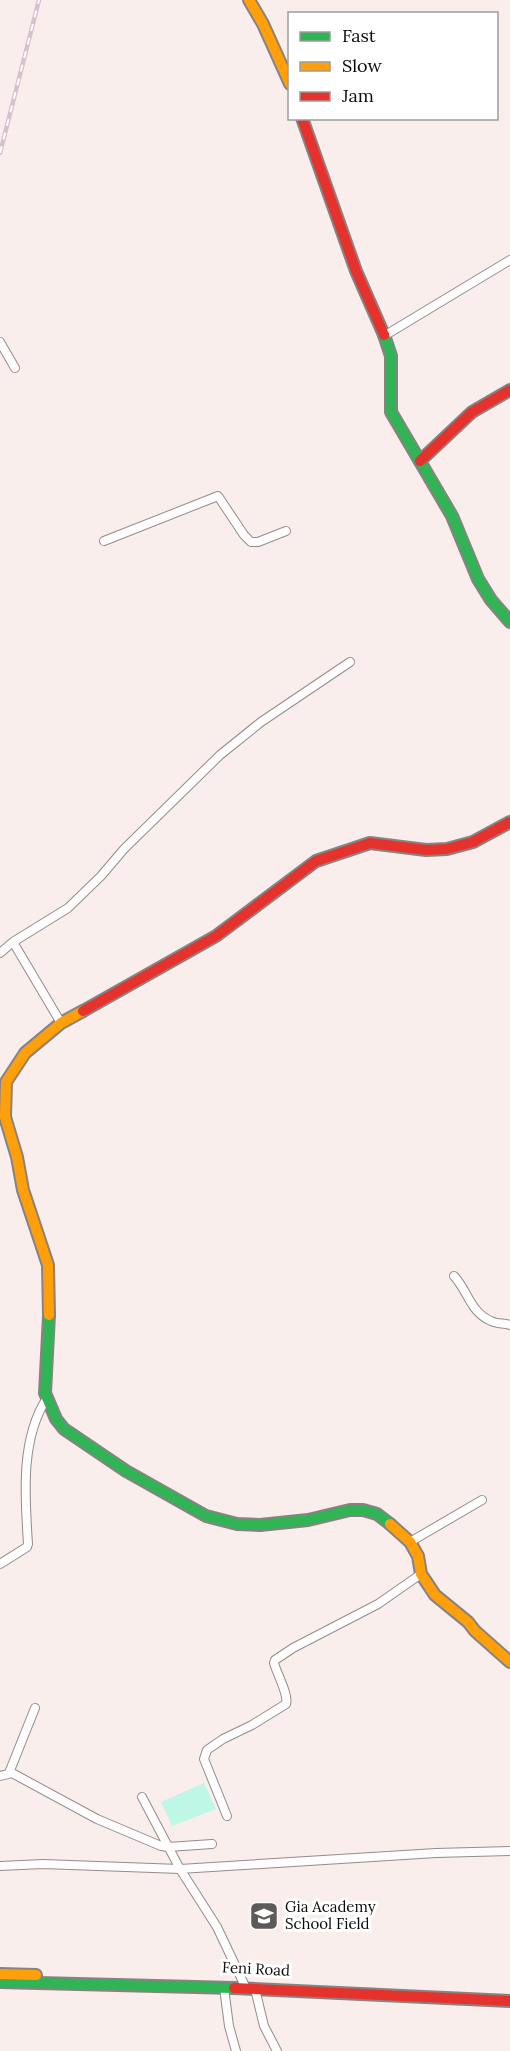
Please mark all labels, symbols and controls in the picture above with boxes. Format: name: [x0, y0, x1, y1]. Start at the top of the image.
legend: [288, 12, 498, 120]
text: Fast: [342, 24, 376, 47]
text: Slow: [342, 54, 382, 77]
text: Jam: [341, 84, 374, 107]
place label: Gia Academy School Field: [285, 1897, 376, 1933]
school or university icon: Gia Academy School Field: [248, 1900, 280, 1932]
street label: Feni Road: [221, 1957, 291, 1980]

